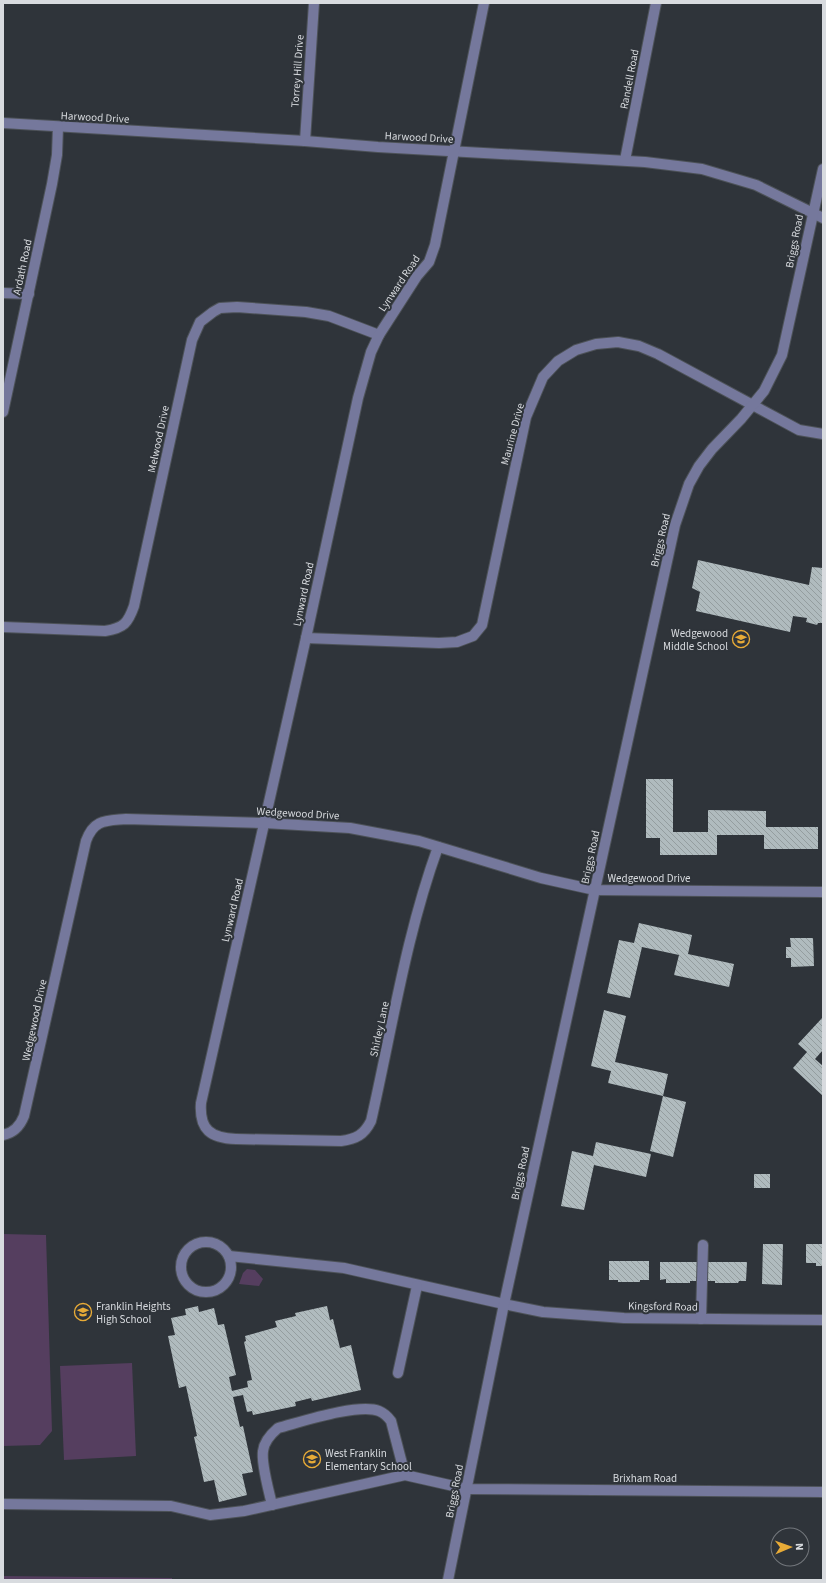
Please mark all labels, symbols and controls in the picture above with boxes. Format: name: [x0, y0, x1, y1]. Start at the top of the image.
street label: Torrey Hill Drive: [287, 34, 308, 108]
street label: Randell Road: [616, 48, 643, 110]
street label: Harwood Drive: [60, 108, 130, 127]
street label: Harwood Drive: [384, 128, 454, 147]
street label: Briggs Road: [782, 213, 807, 269]
street label: Ardath Road: [9, 238, 36, 296]
street label: Lynward Road: [375, 252, 424, 314]
street label: Maurine Drive: [497, 401, 528, 467]
street label: Melwood Drive: [144, 404, 173, 474]
street label: Briggs Road: [647, 512, 674, 568]
street label: Lynward Road: [289, 561, 318, 627]
place label: Wedgewood Middle School: [663, 626, 728, 654]
school or university icon: Wedgewood Middle School: [731, 629, 751, 649]
street label: Wedgewood Drive: [256, 804, 340, 823]
street label: Briggs Road: [577, 829, 603, 885]
street label: Wedgewood Drive: [607, 871, 691, 886]
street label: Lynward Road: [218, 877, 247, 944]
street label: Wedgewood Drive: [19, 977, 51, 1062]
street label: Shirley Lane: [366, 999, 393, 1058]
street label: Briggs Road: [507, 1145, 533, 1201]
street label: Kingsford Road: [628, 1298, 698, 1315]
place label: Franklin Heights High School: [96, 1299, 171, 1327]
school or university icon: Franklin Heights High School: [73, 1302, 93, 1322]
place label: West Franklin Elementary School: [325, 1446, 412, 1474]
school or university icon: West Franklin Elementary School: [302, 1449, 322, 1469]
street label: Briggs Road: [442, 1463, 467, 1519]
street label: Brixham Road: [613, 1471, 677, 1486]
north arrow: [770, 1527, 810, 1567]
text: N: [792, 1543, 807, 1551]

